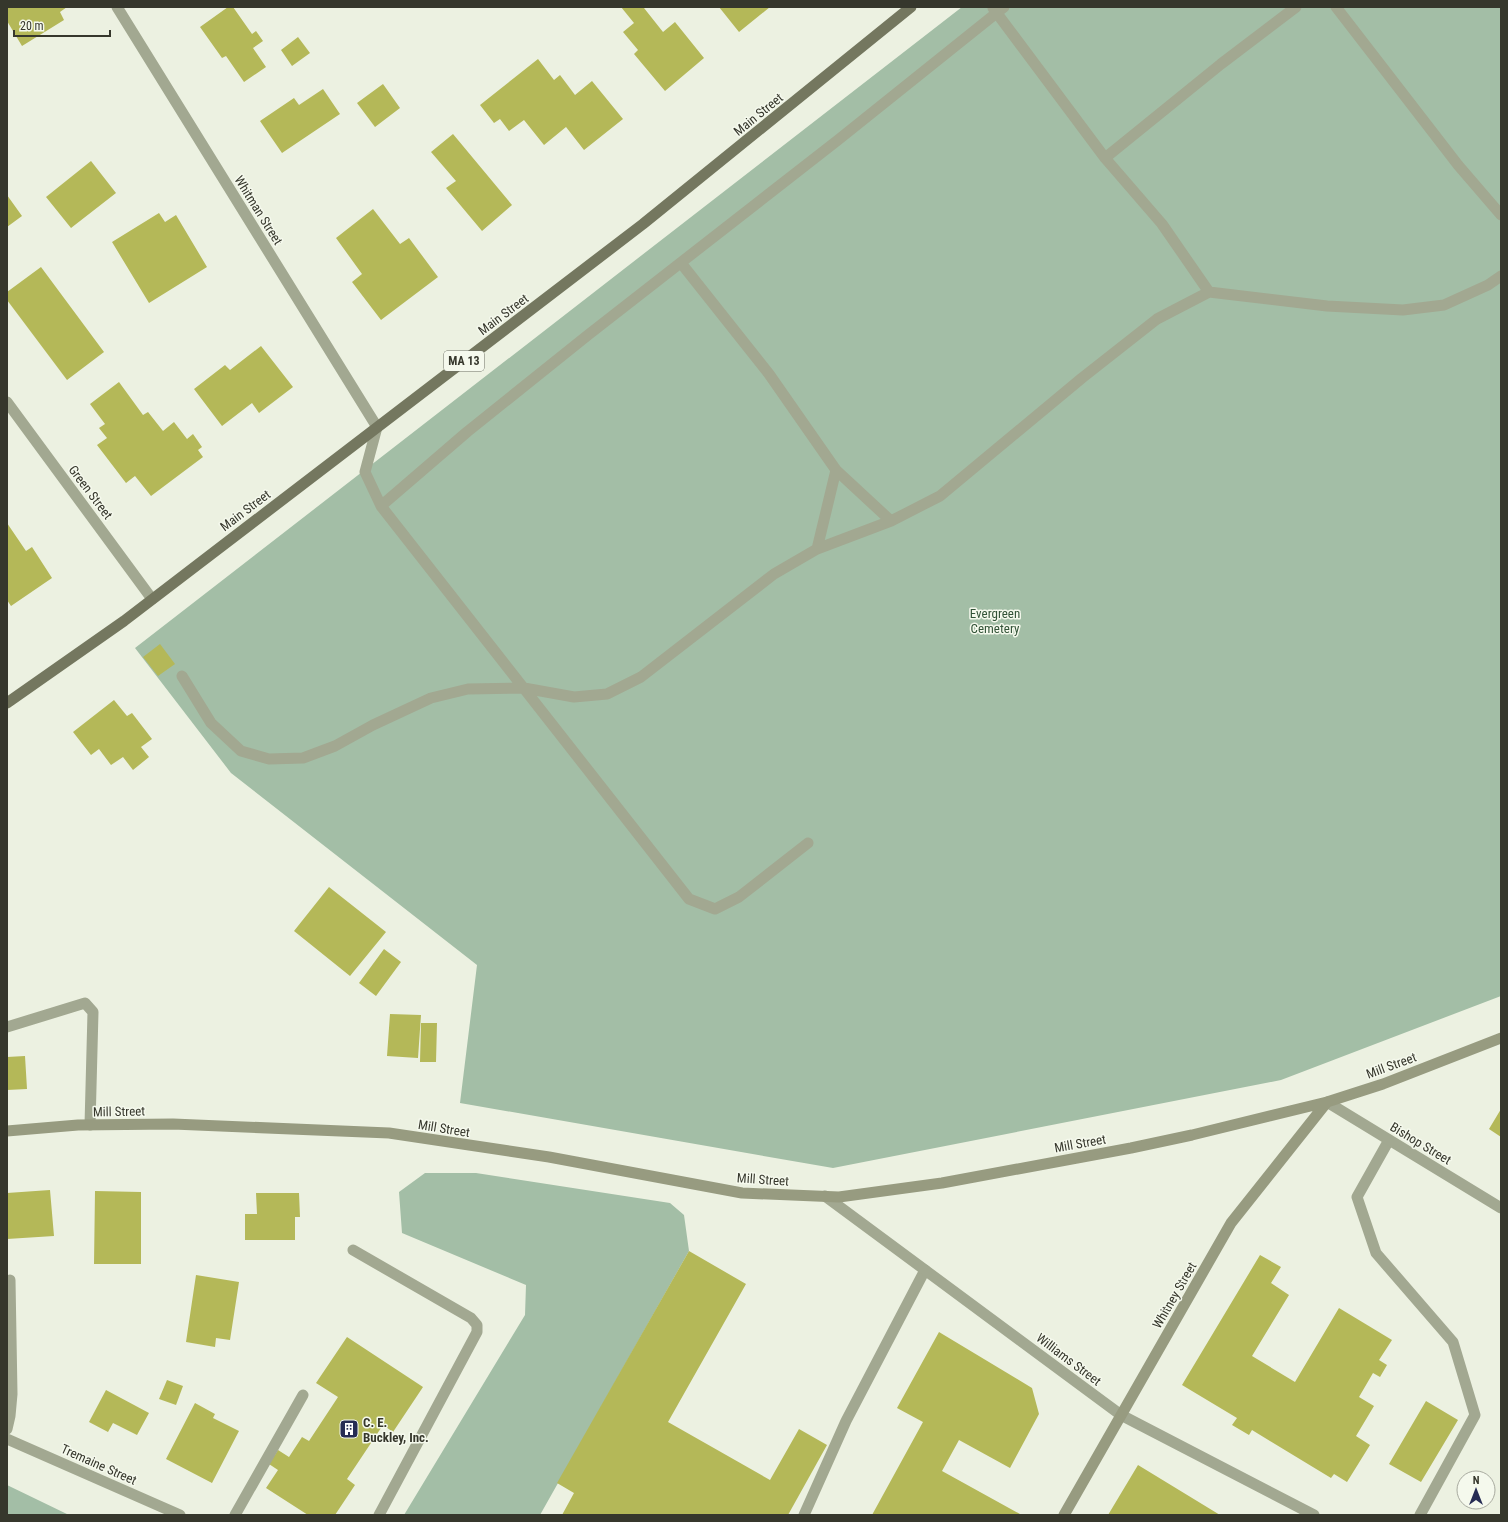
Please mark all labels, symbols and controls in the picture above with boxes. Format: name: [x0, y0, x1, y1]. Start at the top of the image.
scale bar: [14, 12, 110, 38]
text: 20 m: [20, 19, 44, 33]
street label: Main Street: [731, 90, 786, 139]
street label: Whitman Street: [231, 173, 286, 248]
street label: Main Street: [475, 291, 531, 338]
road number: MA 13: [444, 351, 484, 371]
street label: Green Street: [66, 462, 116, 522]
street label: Main Street: [217, 487, 273, 534]
park label: Evergreen Cemetery: [970, 606, 1020, 636]
street label: Mill Street: [1364, 1049, 1418, 1081]
street label: Mill Street: [93, 1104, 145, 1119]
street label: Mill Street: [417, 1117, 471, 1140]
street label: Bishop Street: [1387, 1119, 1454, 1168]
street label: Mill Street: [1053, 1132, 1107, 1155]
street label: Mill Street: [736, 1170, 790, 1189]
street label: Whitney Street: [1149, 1259, 1200, 1331]
street label: Williams Street: [1033, 1330, 1104, 1389]
place label: C. E. Buckley, Inc.: [363, 1415, 429, 1445]
building icon: C. E. Buckley, Inc.: [338, 1418, 360, 1440]
street label: Tremaine Street: [59, 1441, 139, 1488]
north arrow: [1456, 1470, 1496, 1510]
text: N: [1473, 1474, 1480, 1487]

